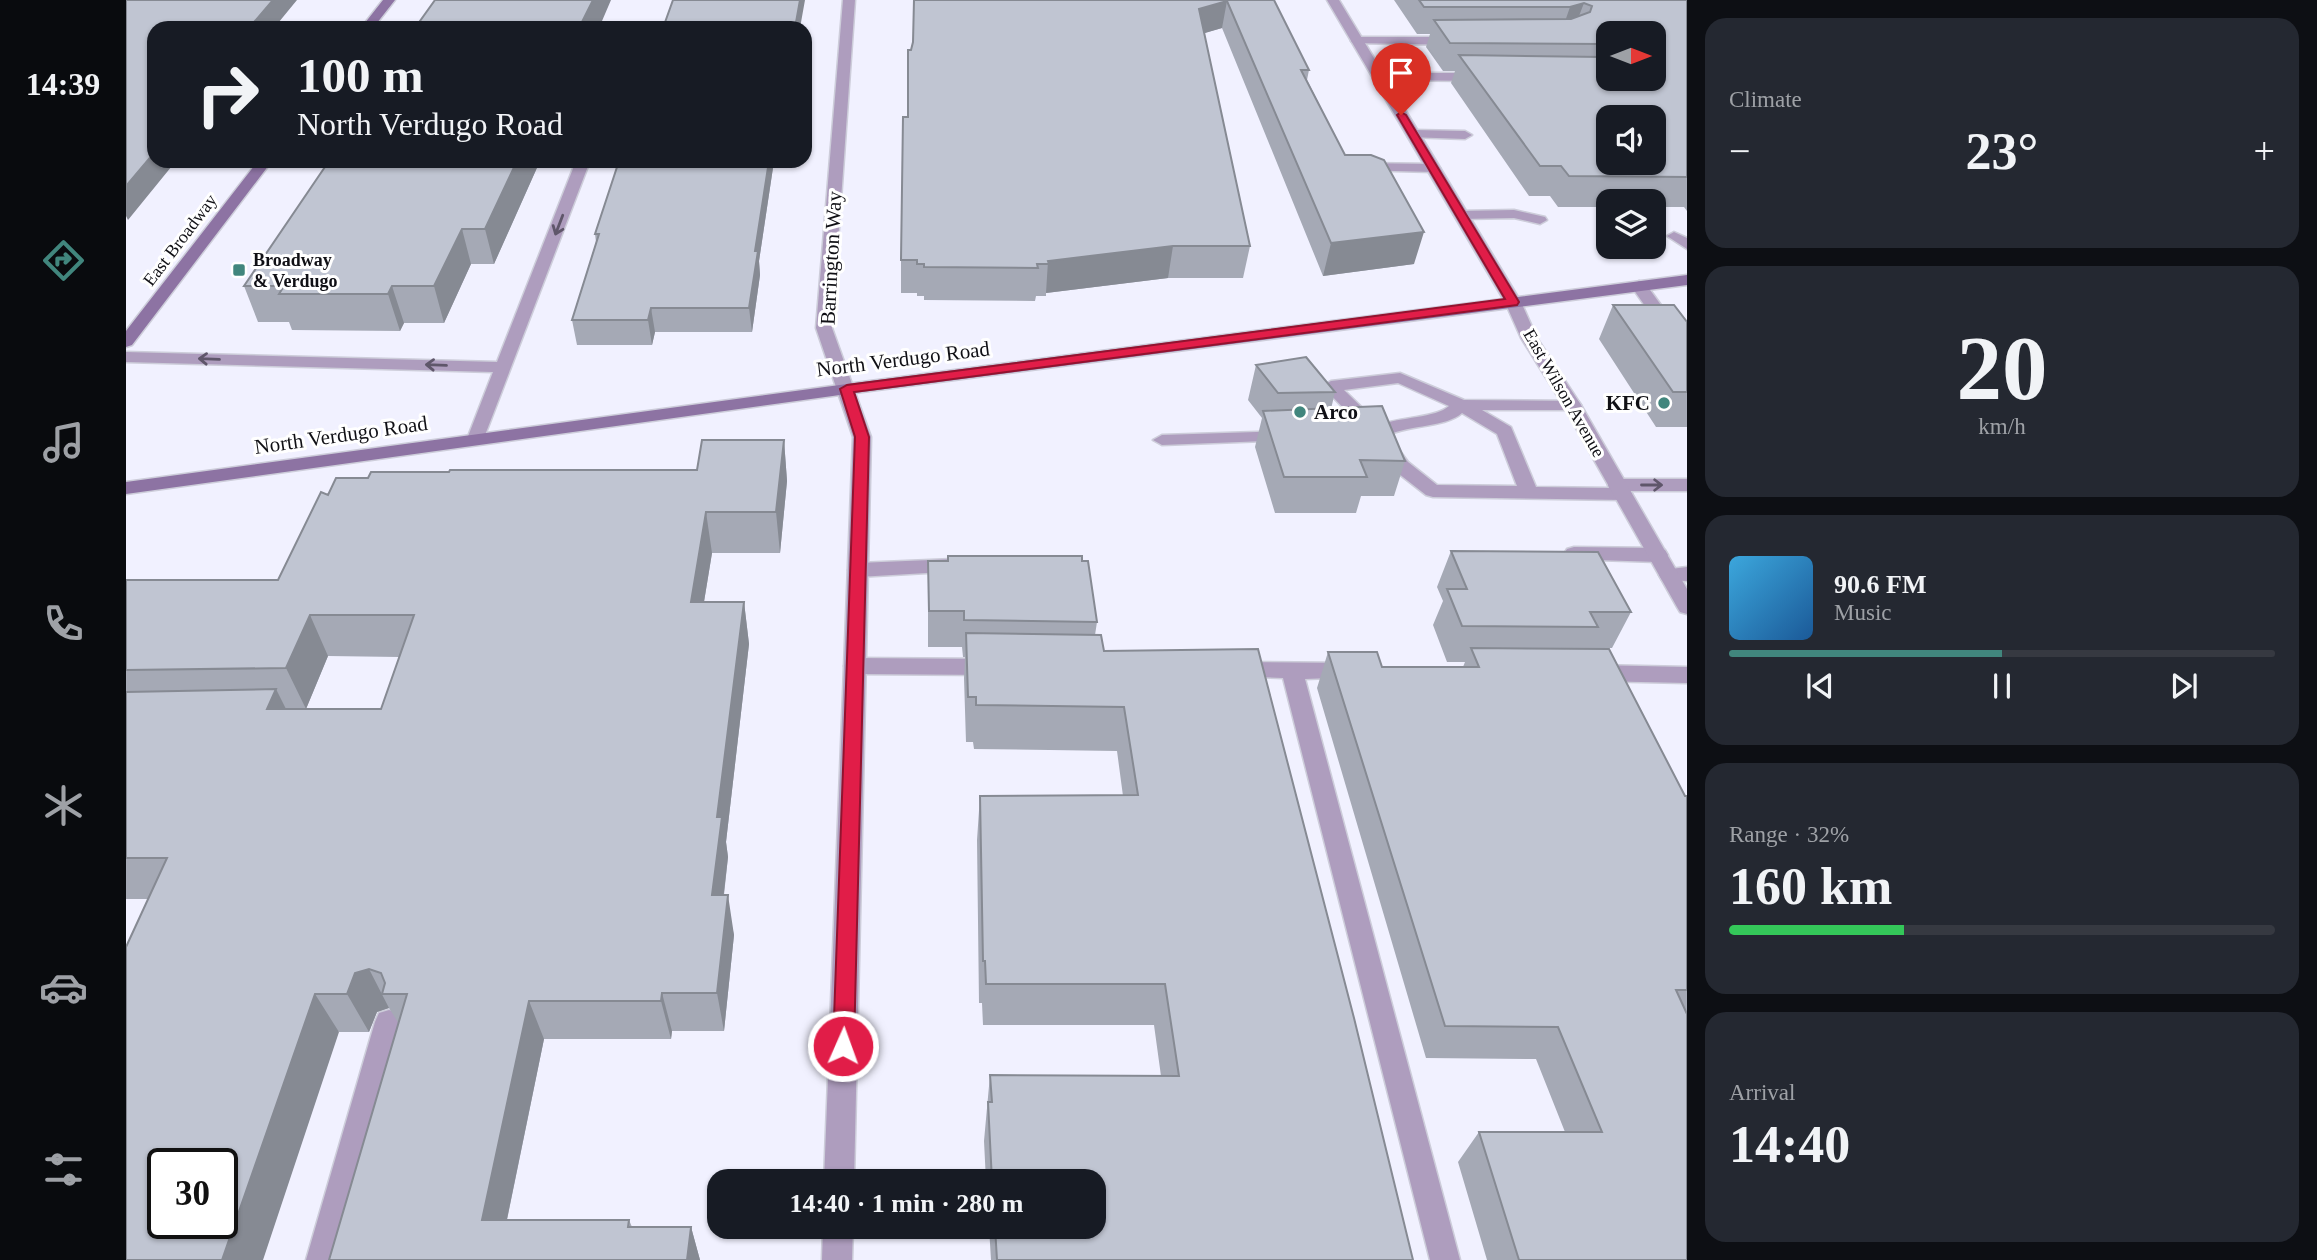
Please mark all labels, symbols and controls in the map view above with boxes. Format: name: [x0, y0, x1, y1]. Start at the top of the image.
north arrow: [1596, 21, 1666, 91]
map controls: [1596, 21, 1666, 259]
pin: [1371, 43, 1431, 115]
text: 100 m: [297, 48, 424, 103]
icon: right: [182, 49, 273, 140]
icon: arrive: [1382, 54, 1420, 92]
text: 14:39: [26, 66, 100, 102]
text: Climate: [1729, 87, 1802, 112]
button: sound: [1596, 105, 1666, 175]
text: North Verdugo Road: [297, 106, 563, 142]
text: 23°: [1966, 123, 2038, 180]
text: −: [1729, 130, 1750, 172]
text: +: [2254, 130, 2275, 172]
button: layers: [1596, 189, 1666, 259]
street label: East Broadway: [139, 190, 221, 290]
street label: Barrington Way: [816, 190, 847, 325]
one-way arrow: [551, 213, 564, 235]
icon: directions: [39, 236, 88, 285]
place label: Broadway & Verdugo: [253, 250, 338, 291]
marker: Broadway & Verdugo: [231, 262, 247, 278]
text: 20: [1957, 318, 2048, 419]
street label: East Wilson Avenue: [1519, 325, 1609, 461]
street label: North Verdugo Road: [815, 336, 992, 382]
one-way arrow: [198, 352, 221, 366]
one-way arrow: [425, 358, 448, 372]
place label: KFC: [1606, 391, 1650, 415]
marker: KFC: [1656, 395, 1672, 411]
place label: Arco: [1314, 400, 1358, 424]
marker: Arco: [1292, 404, 1308, 420]
street label: North Verdugo Road: [253, 411, 430, 459]
text: km/h: [1978, 414, 2026, 439]
icon: music: [39, 418, 88, 467]
one-way arrow: [1640, 478, 1663, 492]
text: 90.6 FM: [1834, 570, 1926, 599]
icon: phone: [39, 599, 88, 648]
text: Music: [1834, 600, 1892, 625]
icon: previous: [1801, 667, 1839, 705]
icon: pause: [1983, 667, 2021, 705]
icon: next: [2165, 667, 2203, 705]
icon: climate: [39, 781, 88, 830]
text: Range · 32%: [1729, 822, 1849, 847]
text: 160 km: [1729, 858, 1892, 915]
icon: car: [39, 963, 88, 1012]
position arrow: [806, 1009, 880, 1083]
text: Arrival: [1729, 1080, 1795, 1105]
text: 14:40: [1729, 1116, 1850, 1173]
icon: filters: [39, 1145, 88, 1194]
speed limit sign: 30: [147, 1148, 238, 1239]
text: 14:40 · 1 min · 280 m: [790, 1189, 1024, 1218]

